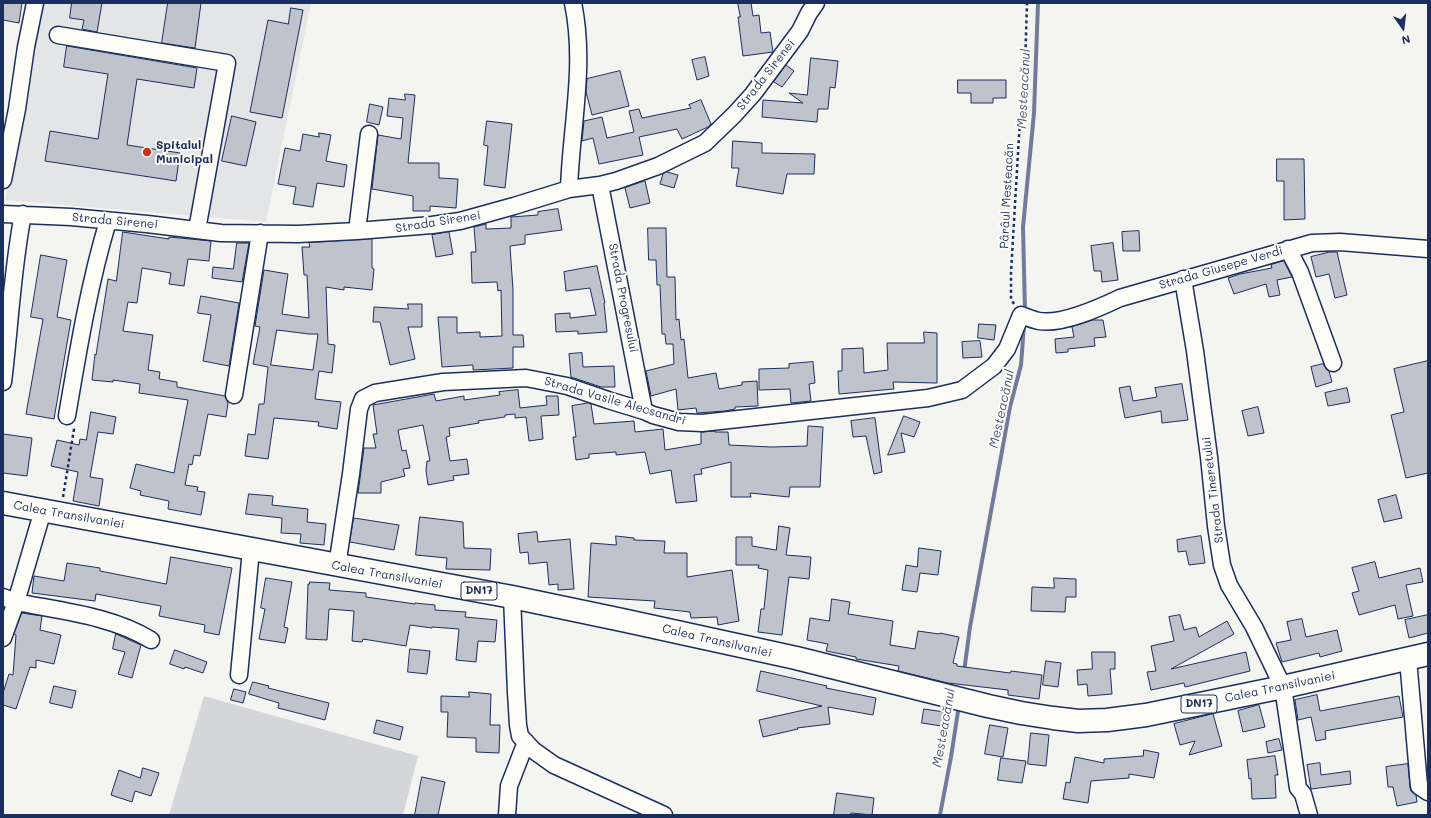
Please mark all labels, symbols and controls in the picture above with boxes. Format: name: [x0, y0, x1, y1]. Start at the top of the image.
north arrow: [1383, 8, 1423, 48]
text: N: [1400, 32, 1412, 48]
street label: Strada Sirenei: [734, 37, 798, 113]
water label: Mesteacănul: [1014, 49, 1034, 129]
place label: Spitalul Municipal: [156, 138, 213, 166]
street label: Pârâul Mesteacăn: [997, 143, 1017, 249]
marker: Spitalul Municipal: [141, 146, 153, 158]
street label: Strada Sirenei: [394, 208, 482, 236]
street label: Strada Sirenei: [71, 210, 159, 232]
street label: Strada Progresului: [605, 242, 641, 354]
street label: Strada Giusepe Verdi: [1158, 243, 1284, 293]
water label: Mesteacănul: [986, 368, 1018, 450]
street label: Strada Vasile Alecsandri: [543, 374, 687, 428]
street label: Strada Tineretului: [1199, 436, 1227, 544]
street label: Calea Transilvaniei: [12, 498, 126, 532]
street label: Calea Transilvaniei: [330, 558, 444, 592]
road number: DN17: [461, 582, 497, 600]
street label: Calea Transilvaniei: [661, 621, 773, 661]
street label: Calea Transilvaniei: [1224, 668, 1336, 706]
water label: Mesteacănul: [929, 687, 959, 769]
road number: DN17: [1181, 695, 1217, 713]

